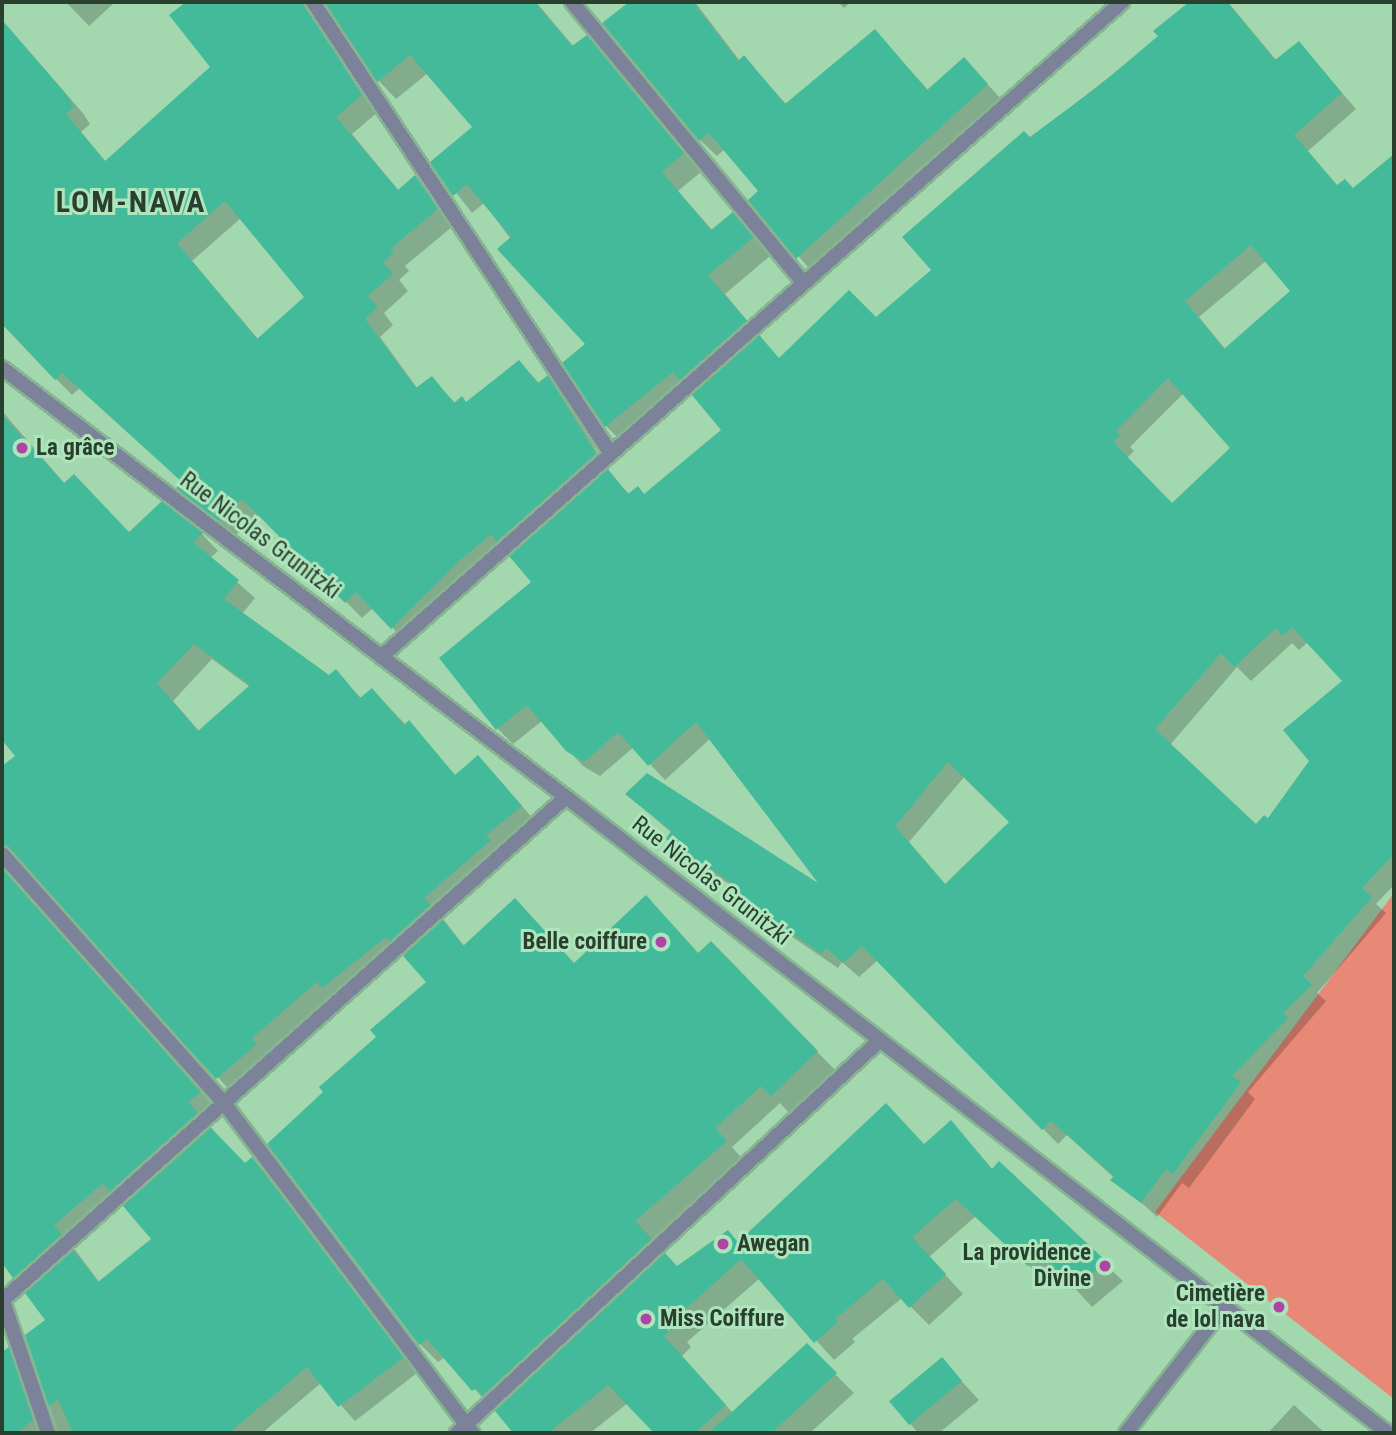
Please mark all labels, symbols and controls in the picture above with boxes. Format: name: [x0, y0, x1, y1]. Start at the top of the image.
district label: LOM-NAVA: [57, 184, 205, 220]
place label: La grâce: [36, 434, 114, 462]
marker: La grâce: [14, 440, 30, 456]
street label: Rue Nicolas Grunitzki: [174, 467, 346, 605]
street label: Rue Nicolas Grunitzki: [626, 810, 796, 952]
place label: Belle coiffure: [523, 928, 647, 956]
marker: Belle coiffure: [653, 934, 669, 950]
place label: Awegan: [737, 1230, 810, 1258]
marker: Awegan: [715, 1236, 731, 1252]
place label: La providence Divine: [963, 1239, 1091, 1293]
marker: La providence Divine: [1097, 1258, 1113, 1274]
place label: Cimetière de lol nava: [1166, 1280, 1265, 1334]
marker: Cimetière de lol nava: [1271, 1299, 1287, 1315]
place label: Miss Coiffure: [660, 1305, 785, 1333]
marker: Miss Coiffure: [638, 1311, 654, 1327]

